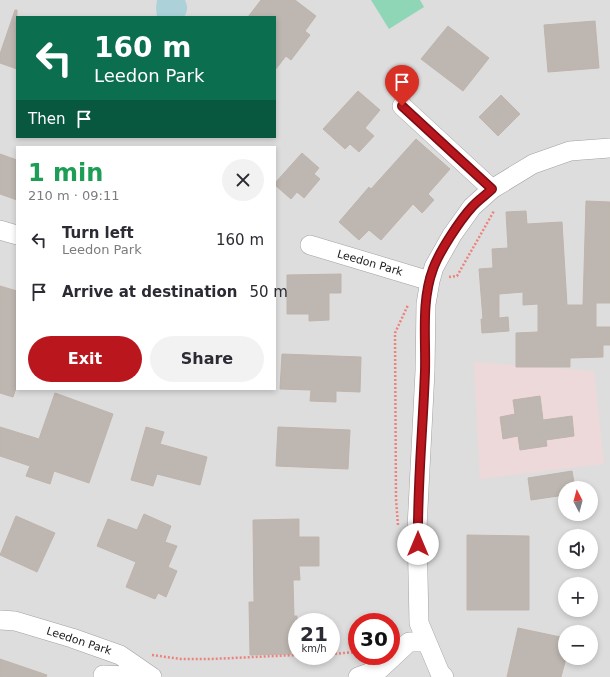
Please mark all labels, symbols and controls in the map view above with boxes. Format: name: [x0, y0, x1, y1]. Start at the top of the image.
text: 160 m: [94, 31, 191, 64]
icon: left: [28, 32, 80, 84]
text: Leedon Park: [94, 65, 204, 86]
pin: [385, 65, 419, 106]
icon: arrive: [391, 71, 413, 93]
icon: arrive: [73, 108, 95, 130]
text: Then: [28, 110, 65, 128]
text: 1 min: [28, 159, 103, 187]
button: close: [222, 159, 264, 201]
text: 210 m · 09:11: [28, 188, 119, 203]
text: Turn left: [62, 224, 134, 242]
icon: left: [28, 229, 50, 251]
text: 160 m: [216, 231, 264, 249]
text: Leedon Park: [62, 242, 142, 257]
street label: Leedon Park: [336, 247, 405, 279]
icon: arrive: [28, 281, 50, 303]
text: Arrive at destination: [62, 283, 237, 301]
text: 50 m: [249, 283, 288, 301]
button: Exit: [28, 336, 142, 382]
button: Share: [150, 336, 264, 382]
north arrow: [558, 481, 598, 521]
map controls: [558, 481, 598, 665]
position arrow: [397, 523, 439, 565]
button: sound: [558, 529, 598, 569]
button: +: [558, 577, 598, 617]
speed limit sign: 30: [348, 613, 400, 665]
text: 21: [300, 622, 328, 646]
street label: Leedon Park: [45, 624, 114, 658]
button: −: [558, 625, 598, 665]
text: km/h: [301, 643, 327, 654]

